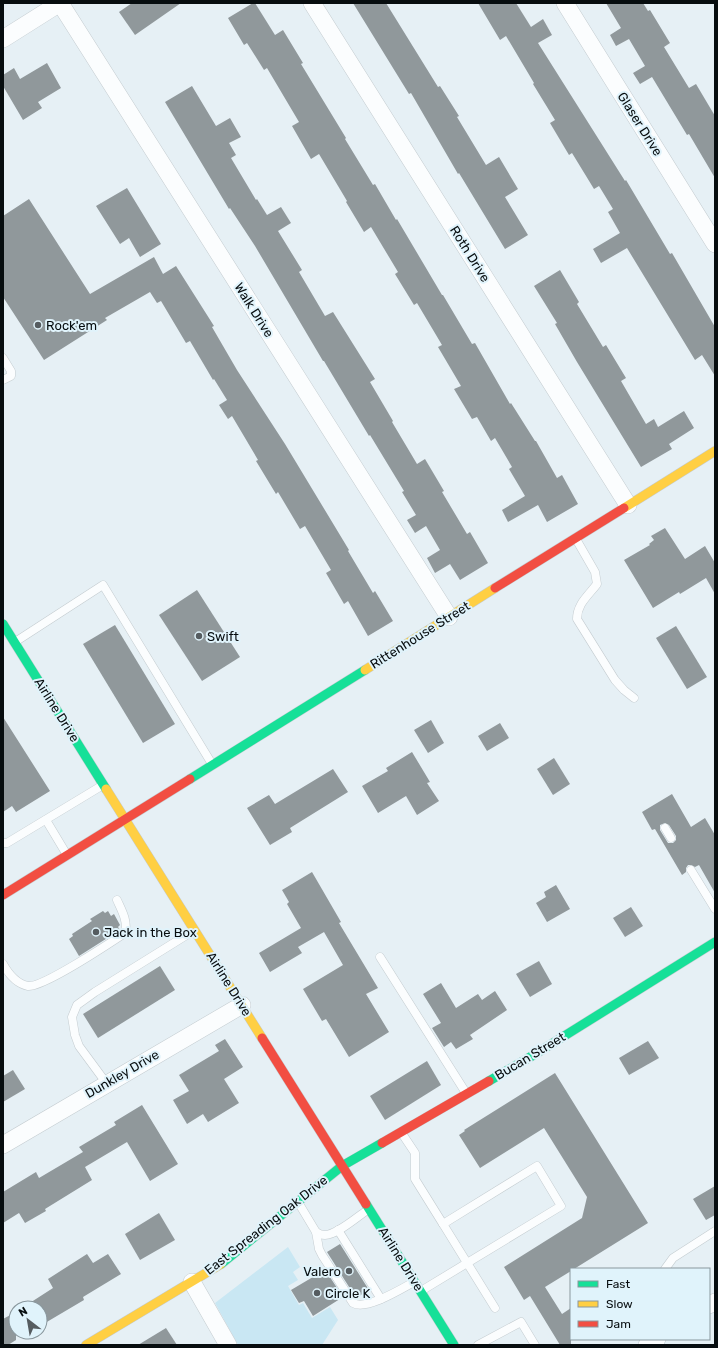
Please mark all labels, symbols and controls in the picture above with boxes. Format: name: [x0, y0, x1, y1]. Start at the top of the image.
street label: Glaser Drive: [615, 89, 665, 159]
street label: Roth Drive: [447, 223, 493, 285]
street label: Walk Drive: [231, 280, 277, 340]
place label: Rock'em: [46, 318, 97, 333]
marker: Rock'em: [33, 320, 43, 330]
street label: Rittenhouse Street: [367, 598, 473, 672]
place label: Swift: [207, 629, 239, 644]
marker: Swift: [194, 631, 204, 641]
street label: Airline Drive: [31, 675, 83, 745]
place label: Jack in the Box: [104, 925, 197, 940]
marker: Jack in the Box: [91, 927, 101, 937]
street label: Airline Drive: [203, 949, 255, 1019]
street label: Bucan Street: [492, 1029, 568, 1083]
street label: Dunkley Drive: [82, 1047, 162, 1101]
street label: East Spreading Oak Drive: [202, 1172, 331, 1278]
street label: Airline Drive: [375, 1224, 427, 1294]
place label: Valero: [303, 1264, 341, 1279]
marker: Valero: [344, 1266, 354, 1276]
legend: [570, 1268, 710, 1340]
text: Fast: [606, 1277, 630, 1291]
place label: Circle K: [325, 1286, 370, 1301]
marker: Circle K: [312, 1288, 322, 1298]
text: Slow: [606, 1297, 633, 1311]
north arrow: [8, 1300, 48, 1340]
text: N: [16, 1304, 30, 1319]
text: Jam: [606, 1317, 631, 1331]

